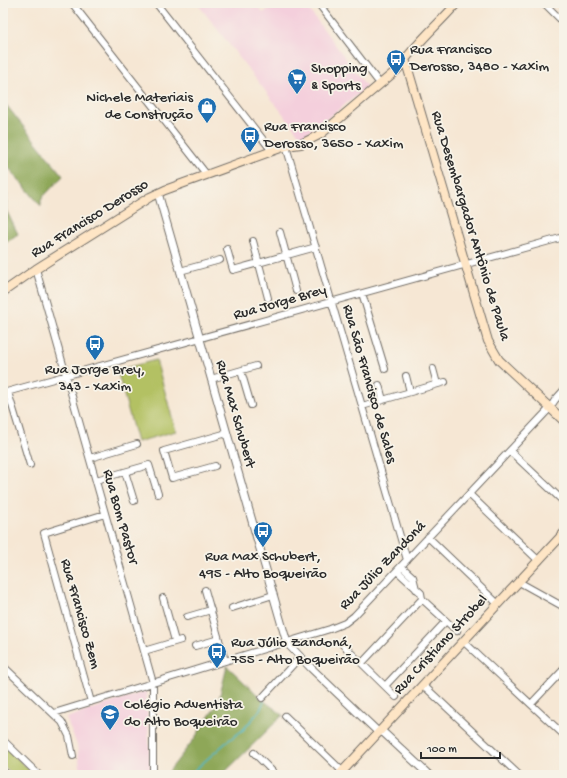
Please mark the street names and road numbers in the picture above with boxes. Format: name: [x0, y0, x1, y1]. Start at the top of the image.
street label: Rua Desembargador Antônio de Paula: [426, 109, 514, 344]
street label: Rua Francisco Derosso: [28, 175, 152, 262]
street label: Rua Jorge Brey: [231, 281, 329, 325]
street label: Rua São Francisco de Sales: [338, 303, 400, 466]
street label: Rua Max Schubert: [211, 358, 259, 472]
street label: Rua Bom Pastor: [98, 468, 143, 568]
street label: Rua Júlio Zandoná: [336, 517, 431, 614]
street label: Rua Francisco Zem: [56, 557, 104, 671]
street label: Rua Cristiano Strobel: [390, 591, 492, 699]

